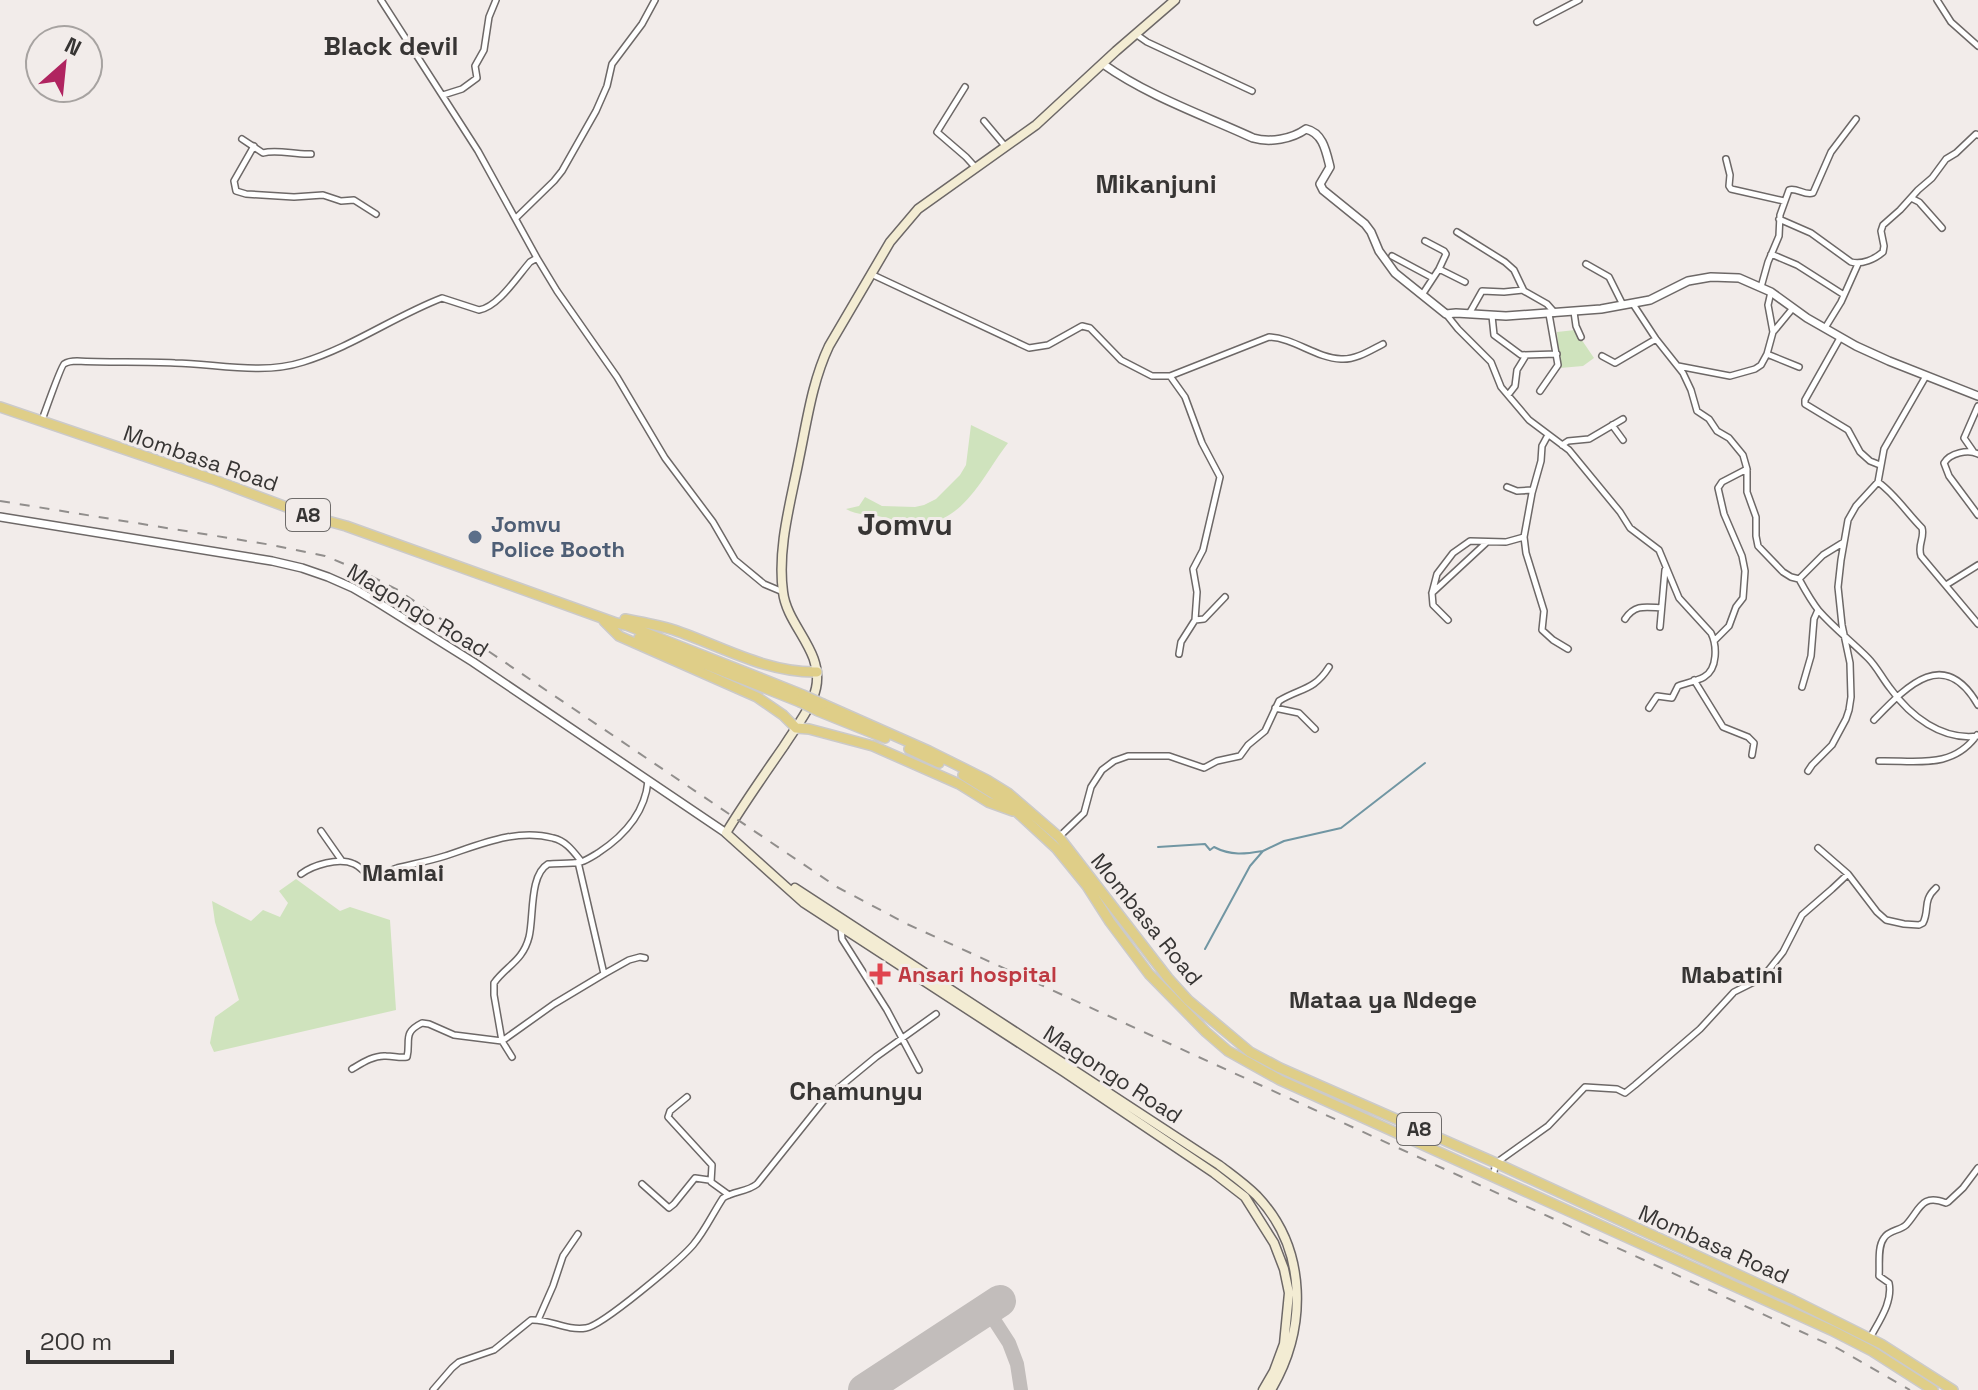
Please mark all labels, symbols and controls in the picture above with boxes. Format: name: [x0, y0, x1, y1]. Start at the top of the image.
north arrow: [24, 24, 104, 104]
district label: Black devil: [324, 29, 458, 63]
text: N: [60, 30, 86, 62]
district label: Mikanjuni: [1095, 167, 1217, 201]
street label: Mombasa Road: [120, 418, 282, 498]
road number: A8: [286, 499, 330, 531]
district label: Jomvu: [857, 505, 953, 544]
place label: Jomvu Police Booth: [491, 510, 625, 563]
marker: Jomvu Police Booth: [466, 528, 484, 546]
street label: Magongo Road: [342, 557, 494, 663]
street label: Mombasa Road: [1085, 847, 1209, 991]
district label: Mamlai: [362, 857, 444, 888]
district label: Mabatini: [1681, 959, 1783, 990]
place label: Ansari hospital: [898, 960, 1057, 988]
marker: Ansari hospital: [869, 963, 891, 985]
district label: Mataa ya Ndege: [1289, 984, 1477, 1015]
street label: Magongo Road: [1038, 1019, 1188, 1129]
district label: Chamunyu: [789, 1074, 923, 1108]
road number: A8: [1397, 1113, 1441, 1145]
street label: Mombasa Road: [1634, 1198, 1794, 1290]
scale bar: [28, 1314, 172, 1364]
text: 200 m: [40, 1326, 112, 1357]

